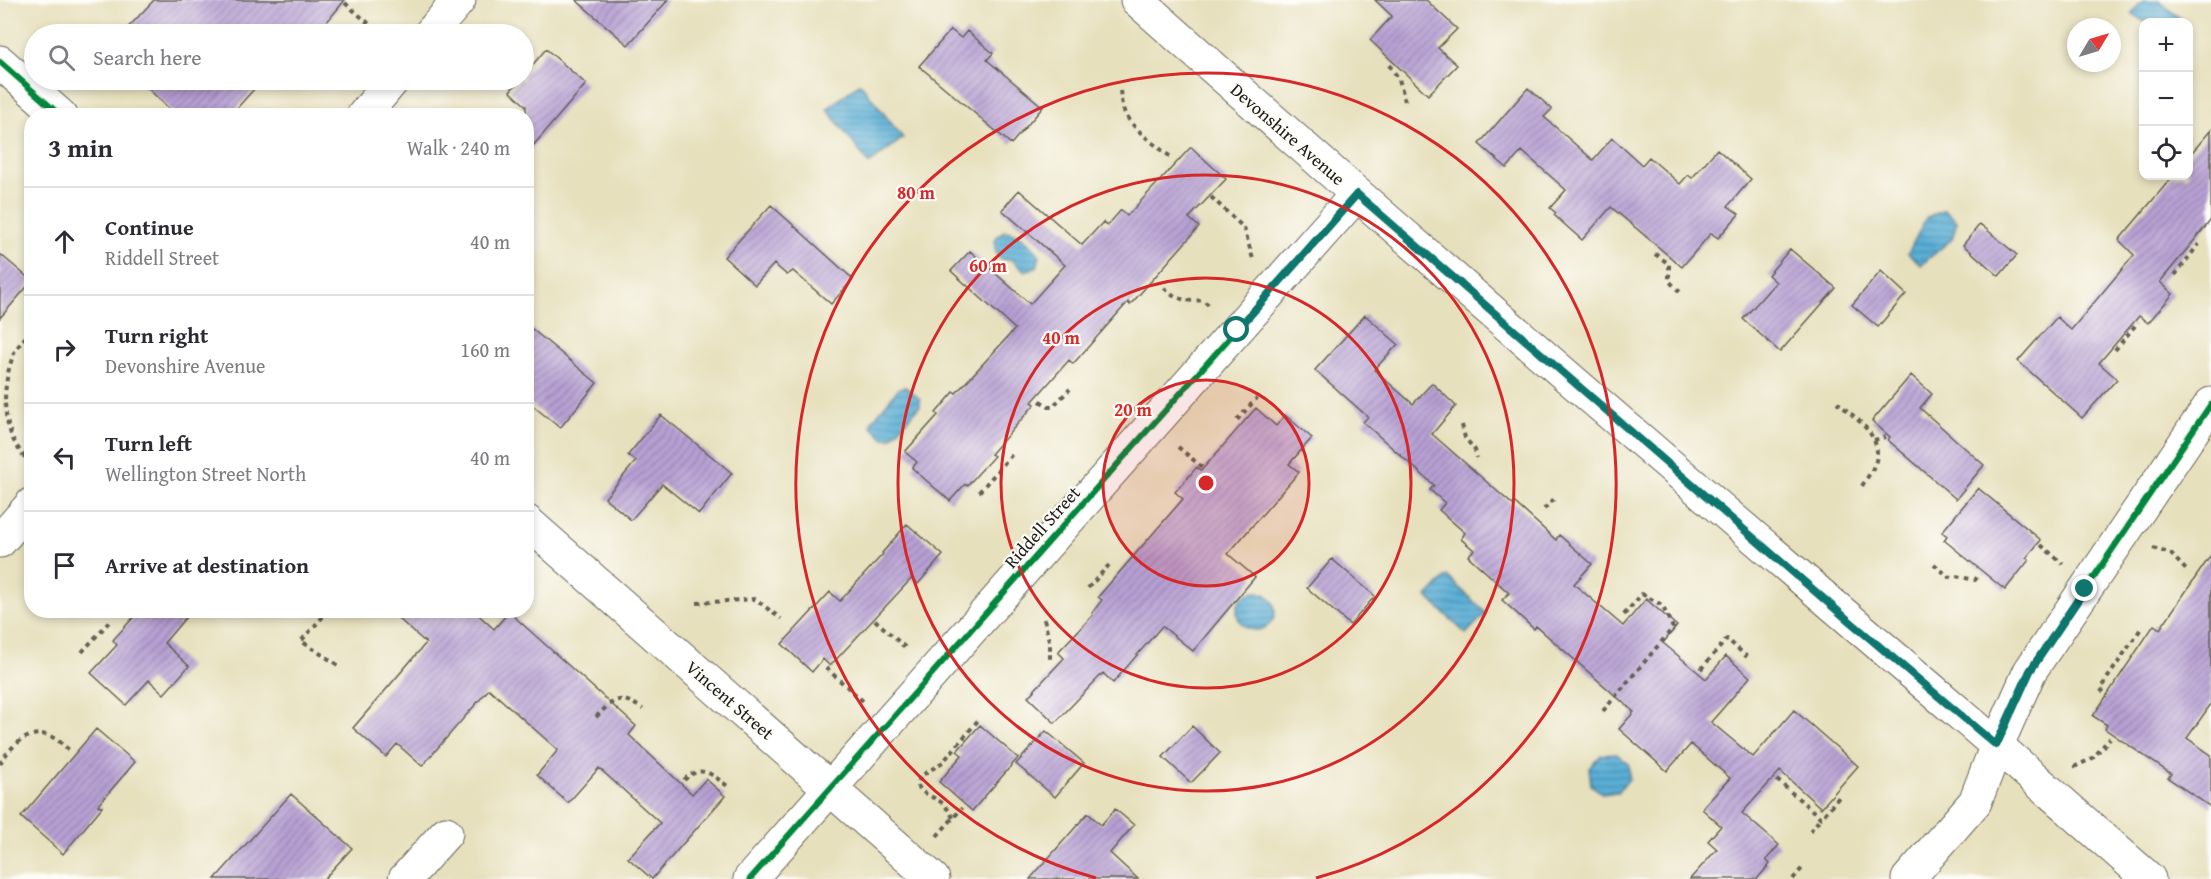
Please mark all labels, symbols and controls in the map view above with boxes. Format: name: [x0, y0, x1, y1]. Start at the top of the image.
north arrow: [2067, 18, 2121, 72]
map controls: [2139, 18, 2193, 180]
button: +: [2139, 18, 2193, 72]
search box: [24, 24, 534, 90]
icon: search: [45, 41, 78, 74]
text: Search here: [93, 41, 202, 73]
button: −: [2139, 72, 2193, 126]
street label: Devonshire Avenue: [1225, 76, 1351, 192]
button: locate: [2139, 126, 2193, 180]
text: 3 min: [48, 128, 113, 167]
text: Walk · 240 m: [407, 133, 510, 162]
text: 80 m: [897, 179, 936, 206]
text: Continue: [105, 211, 194, 243]
icon: ahead: [48, 225, 81, 258]
text: 40 m: [470, 227, 510, 256]
text: Riddell Street: [105, 243, 219, 272]
text: 60 m: [969, 252, 1008, 279]
route start: [1223, 316, 1249, 342]
text: Turn right: [105, 319, 208, 351]
text: 40 m: [1042, 324, 1081, 351]
icon: right: [48, 333, 81, 366]
text: 160 m: [460, 335, 510, 364]
text: Devonshire Avenue: [105, 351, 266, 380]
text: 20 m: [1114, 396, 1153, 423]
text: Turn left: [105, 427, 192, 459]
icon: left: [48, 441, 81, 474]
text: 40 m: [470, 443, 510, 472]
text: Wellington Street North: [105, 459, 306, 488]
centre of rings: [1196, 473, 1216, 493]
street label: Riddell Street: [998, 479, 1087, 574]
icon: arrive: [48, 549, 81, 582]
text: Arrive at destination: [105, 549, 309, 581]
route end: [2071, 575, 2097, 601]
street label: Vincent Street: [680, 654, 781, 746]

